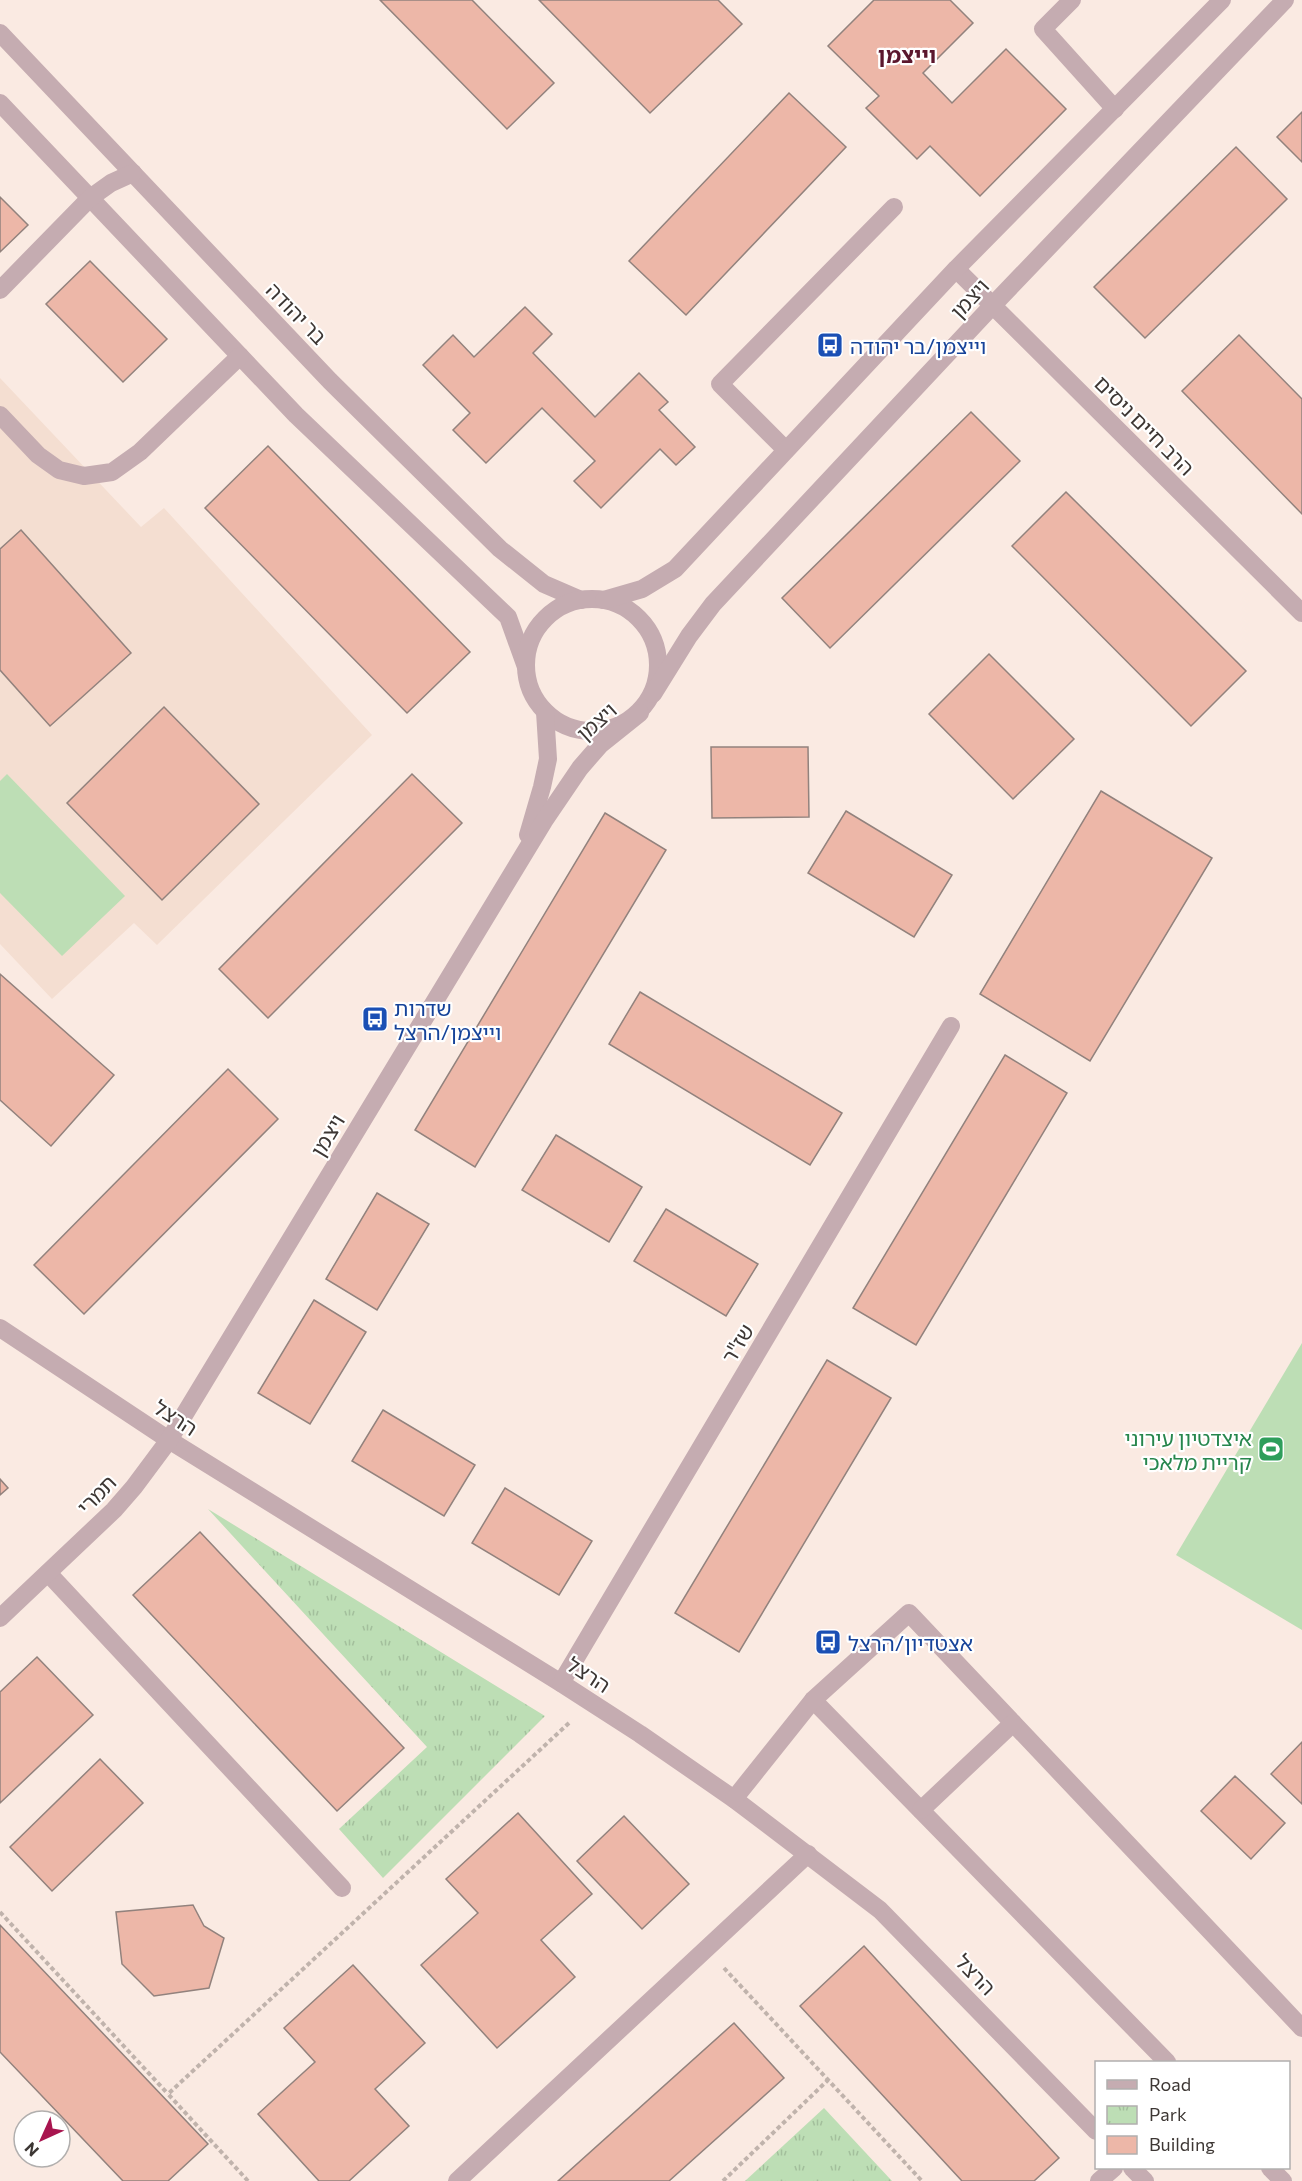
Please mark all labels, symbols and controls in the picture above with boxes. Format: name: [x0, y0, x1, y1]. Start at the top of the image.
district label: וייצמן: [878, 41, 936, 68]
street label: ויצמן: [945, 273, 993, 323]
street label: בר יהודה: [262, 277, 332, 349]
bus stop icon: וייצמן/בר יהודה: [815, 330, 845, 360]
place label: וייצמן/בר יהודה: [850, 333, 986, 358]
street label: הרב חיים ניסים: [1090, 370, 1200, 480]
street label: ויצמן: [571, 697, 621, 745]
place label: שדרות וייצמן/הרצל: [394, 995, 501, 1044]
bus stop icon: שדרות וייצמן/הרצל: [360, 1004, 390, 1034]
street label: ויצמן: [305, 1109, 349, 1161]
street label: שז"ר: [716, 1319, 758, 1367]
street label: הרצל: [150, 1394, 202, 1440]
place label: איצדטיון עירוני קריית מלאכי: [1125, 1425, 1252, 1474]
sports icon: איצדטיון עירוני קריית מלאכי: [1256, 1434, 1286, 1464]
street label: תמרי: [71, 1469, 121, 1519]
bus stop icon: אצטדיון/הרצל: [813, 1627, 843, 1657]
place label: אצטדיון/הרצל: [848, 1630, 973, 1655]
street label: הרצל: [563, 1651, 615, 1697]
street label: הרצל: [951, 1948, 1001, 2000]
legend: [1095, 2061, 1290, 2169]
text: Road: [1149, 2073, 1191, 2095]
text: Park: [1149, 2103, 1187, 2125]
north arrow: [12, 2109, 72, 2169]
text: Building: [1149, 2133, 1215, 2155]
text: N: [20, 2139, 42, 2161]

